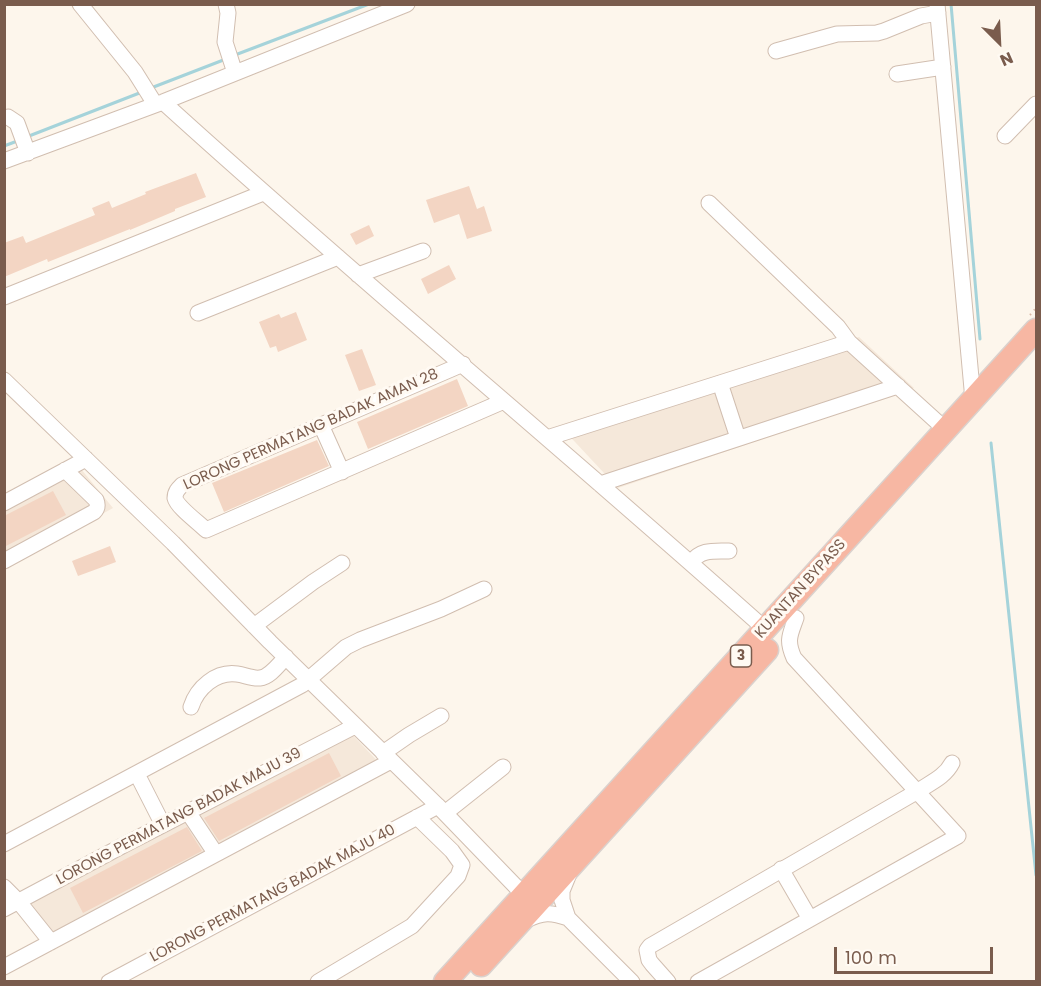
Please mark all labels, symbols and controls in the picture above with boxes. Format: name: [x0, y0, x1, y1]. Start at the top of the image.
north arrow: [969, 12, 1029, 72]
text: N: [996, 46, 1017, 72]
street label: LORONG PERMATANG BADAK AMAN 28: [181, 365, 441, 495]
street label: KUANTAN BYPASS: [752, 536, 850, 642]
road number: 3: [730, 645, 752, 667]
street label: LORONG PERMATANG BADAK MAJU 39: [53, 745, 305, 889]
street label: LORONG PERMATANG BADAK MAJU 40: [147, 821, 399, 967]
scale bar: [837, 935, 996, 973]
text: 100 m: [845, 945, 897, 970]

